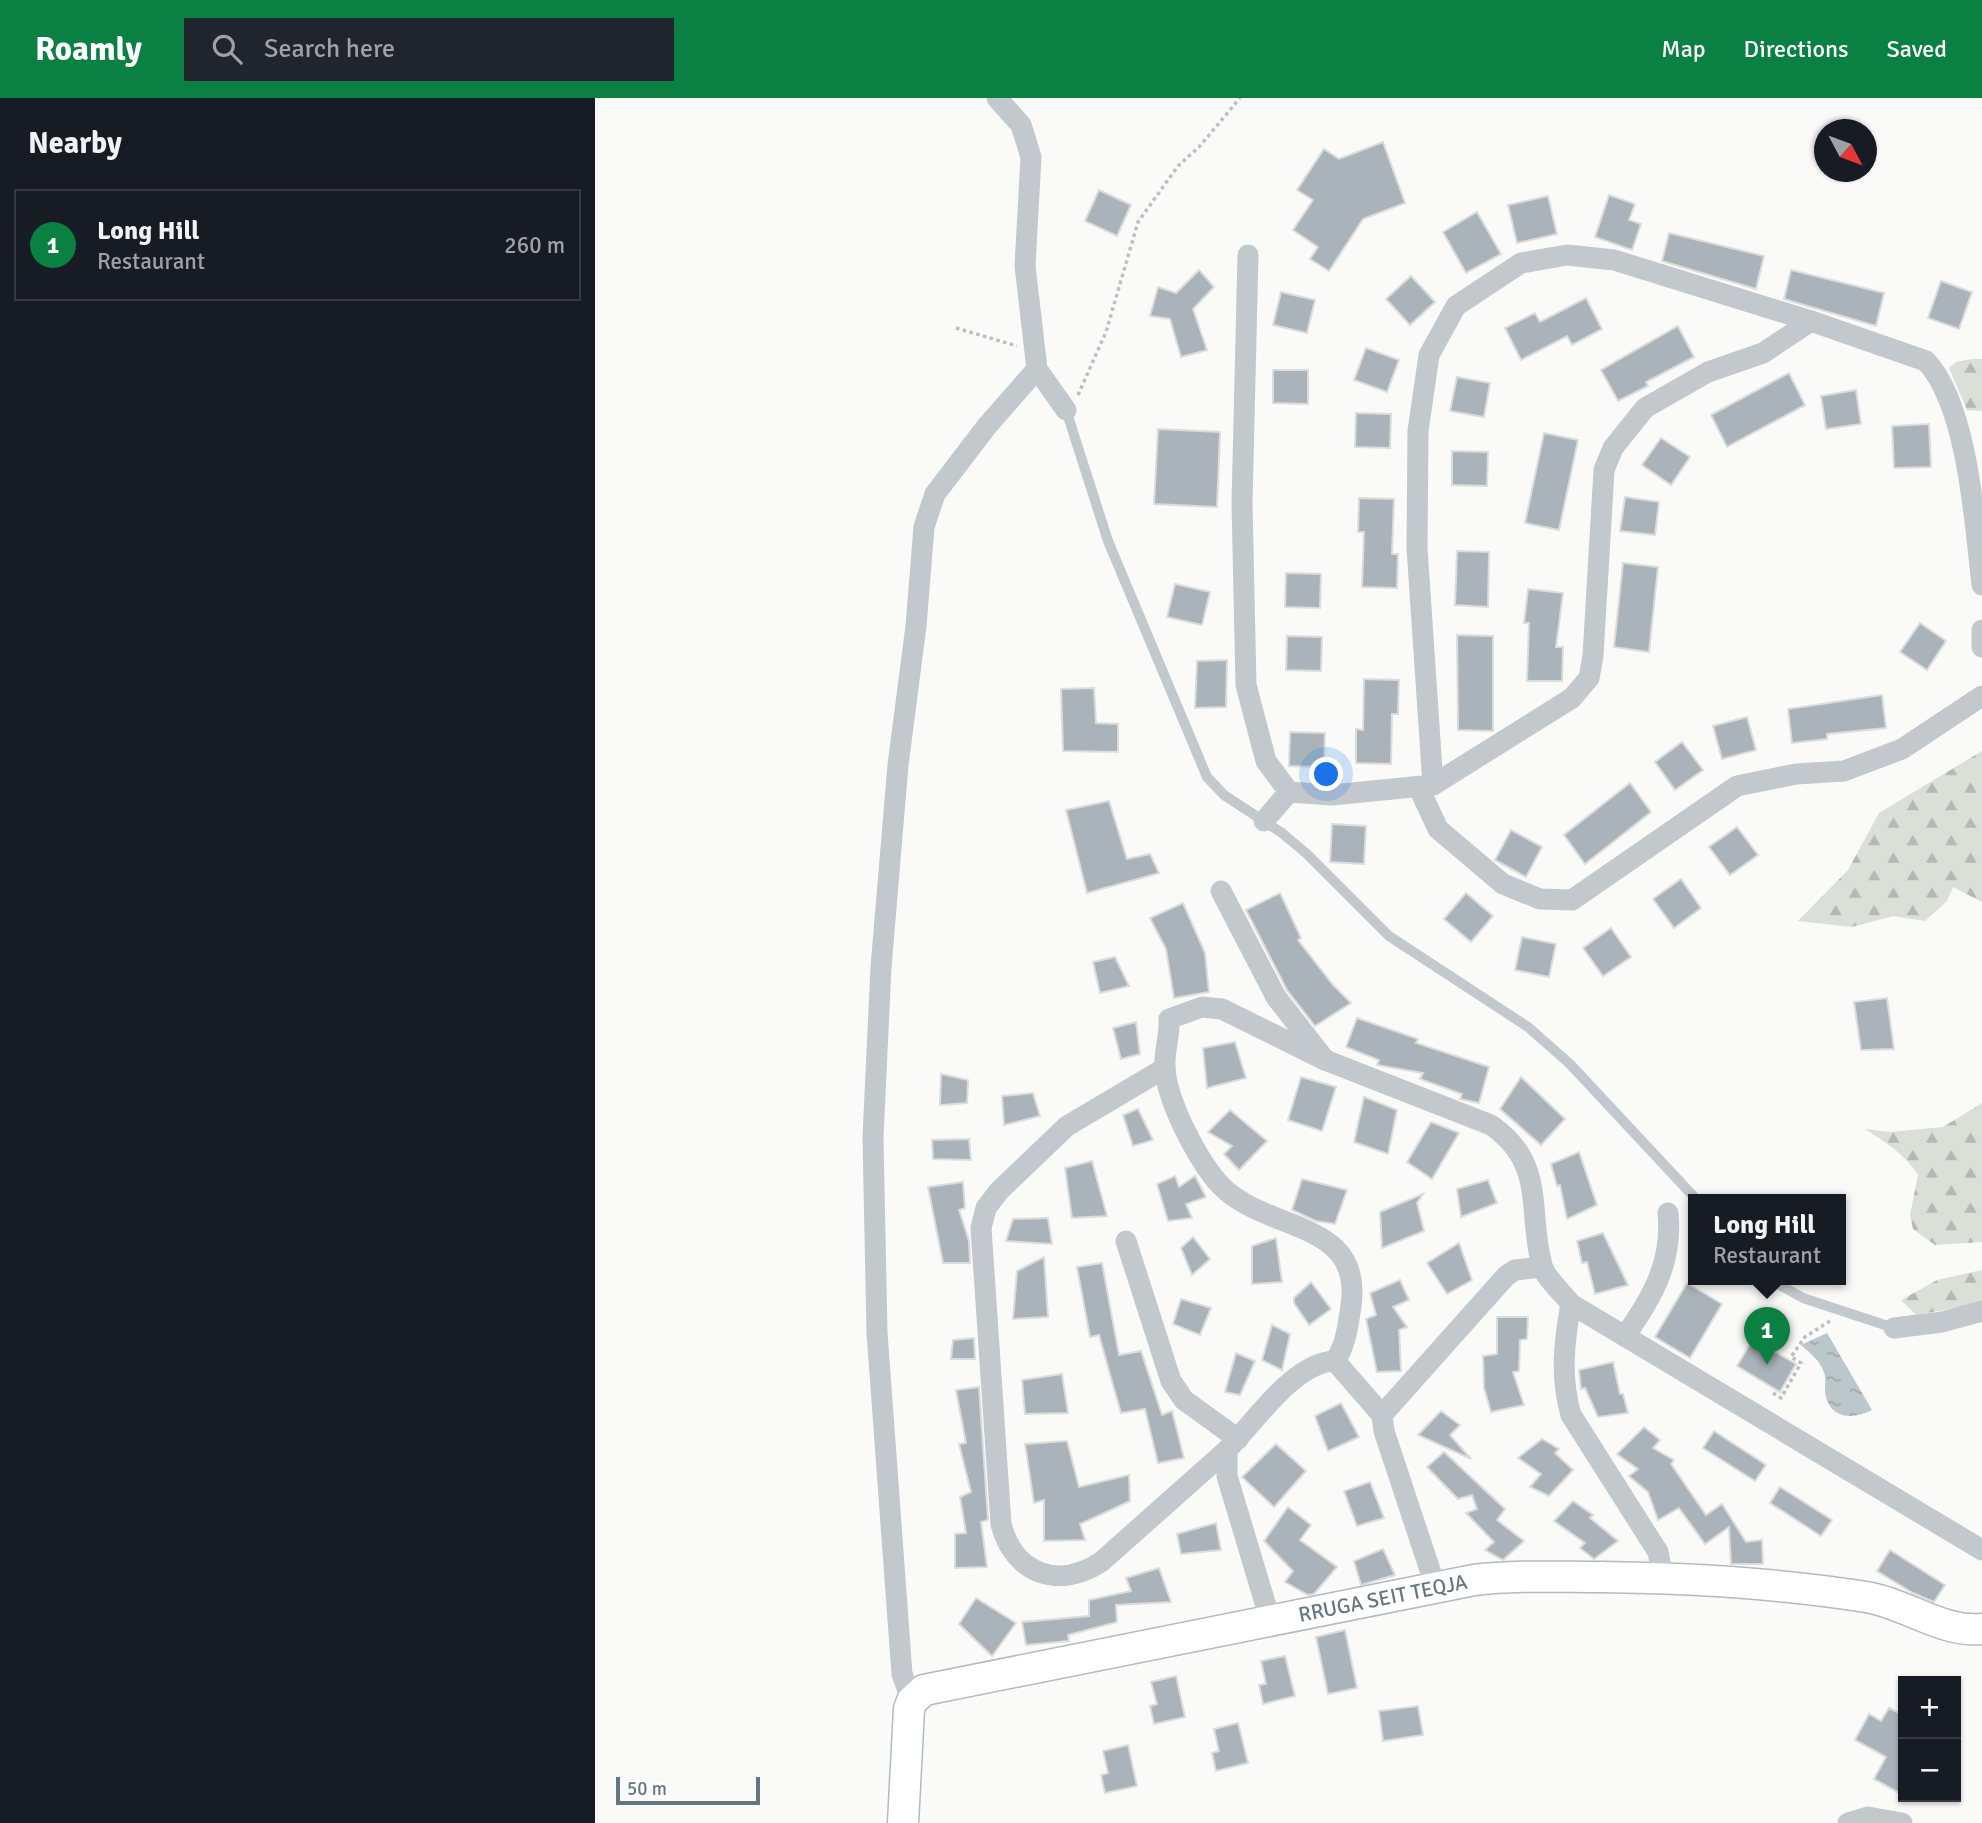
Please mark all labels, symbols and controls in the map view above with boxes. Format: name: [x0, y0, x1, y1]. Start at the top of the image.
search box: [184, 18, 674, 81]
text: Roamly: [35, 29, 142, 70]
icon: search: [208, 30, 246, 68]
text: Search here: [264, 33, 395, 65]
text: Map: [1661, 34, 1706, 64]
text: Directions: [1744, 34, 1849, 64]
text: Saved: [1887, 34, 1947, 64]
north arrow: [1814, 119, 1877, 182]
text: Nearby: [28, 125, 122, 162]
text: Long Hill: [97, 215, 199, 247]
text: 1: [47, 231, 59, 260]
text: 260 m: [504, 231, 565, 260]
text: Restaurant: [97, 247, 205, 276]
your location: [1309, 757, 1343, 791]
popup: [1688, 1194, 1846, 1285]
text: Long Hill: [1713, 1209, 1815, 1241]
text: Restaurant: [1713, 1241, 1821, 1270]
pin: 1: [1744, 1307, 1790, 1365]
street label: RRUGA SEIT TEQJA: [1296, 1569, 1470, 1628]
map controls: [1898, 1676, 1961, 1802]
button: +: [1898, 1676, 1961, 1739]
button: −: [1898, 1739, 1961, 1802]
scale bar: [616, 1774, 759, 1806]
text: 50 m: [627, 1777, 667, 1801]

